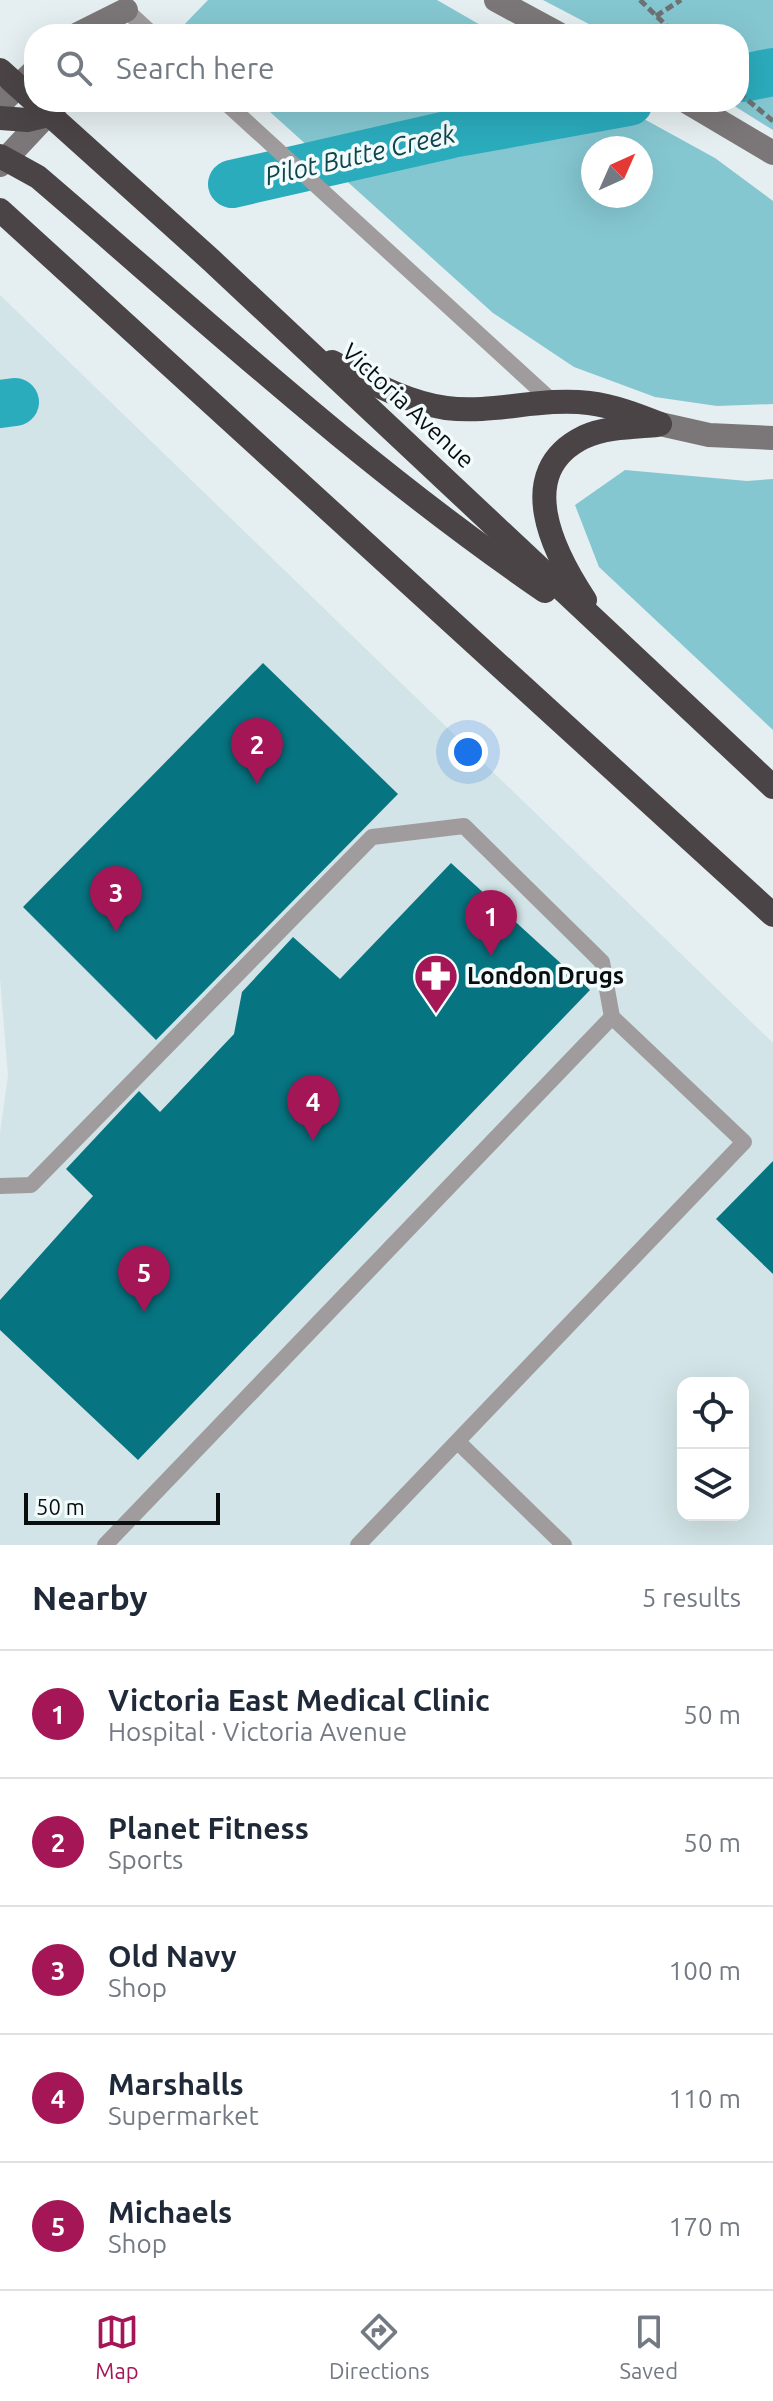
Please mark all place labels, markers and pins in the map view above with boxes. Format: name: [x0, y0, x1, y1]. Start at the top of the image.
pin: 2: [231, 718, 283, 784]
pin: 3: [90, 866, 142, 932]
pin: 1: [465, 890, 517, 956]
pharmacy icon: London Drugs: [412, 952, 460, 1015]
place label: London Drugs: [467, 962, 624, 989]
pin: 4: [287, 1075, 339, 1141]
pin: 5: [118, 1246, 170, 1312]

